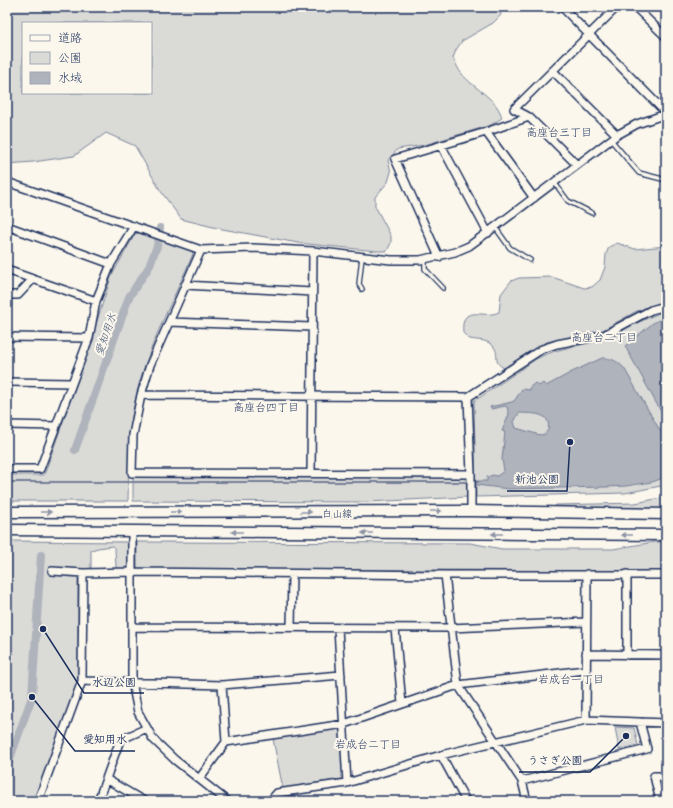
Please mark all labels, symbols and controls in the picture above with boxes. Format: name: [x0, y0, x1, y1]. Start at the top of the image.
legend: [22, 22, 152, 94]
text: 道路: [58, 28, 82, 46]
text: 公園: [58, 48, 82, 66]
text: 水域: [58, 68, 82, 86]
district label: 高座台三丁目: [526, 123, 592, 140]
water label: 愛知用水: [90, 310, 120, 358]
district label: 高座台二丁目: [571, 328, 637, 345]
district label: 高座台四丁目: [233, 398, 299, 415]
callout: 新池公園: [507, 468, 567, 491]
text: 新池公園: [515, 470, 559, 487]
street label: 白山線: [322, 505, 352, 520]
one-way arrow: [430, 508, 443, 514]
one-way arrow: [40, 509, 53, 515]
one-way arrow: [170, 509, 183, 515]
one-way arrow: [300, 509, 313, 515]
one-way arrow: [231, 529, 243, 536]
one-way arrow: [360, 530, 373, 536]
one-way arrow: [490, 531, 503, 537]
one-way arrow: [621, 531, 633, 538]
callout: 水辺公園: [84, 670, 144, 693]
district label: 岩成台一丁目: [538, 670, 604, 687]
text: 水辺公園: [92, 673, 136, 690]
callout: 愛知用水: [75, 728, 135, 751]
text: 愛知用水: [83, 730, 127, 747]
district label: 岩成台二丁目: [335, 735, 401, 752]
callout: うさぎ公園: [519, 749, 590, 772]
text: うさぎ公園: [528, 751, 583, 768]

